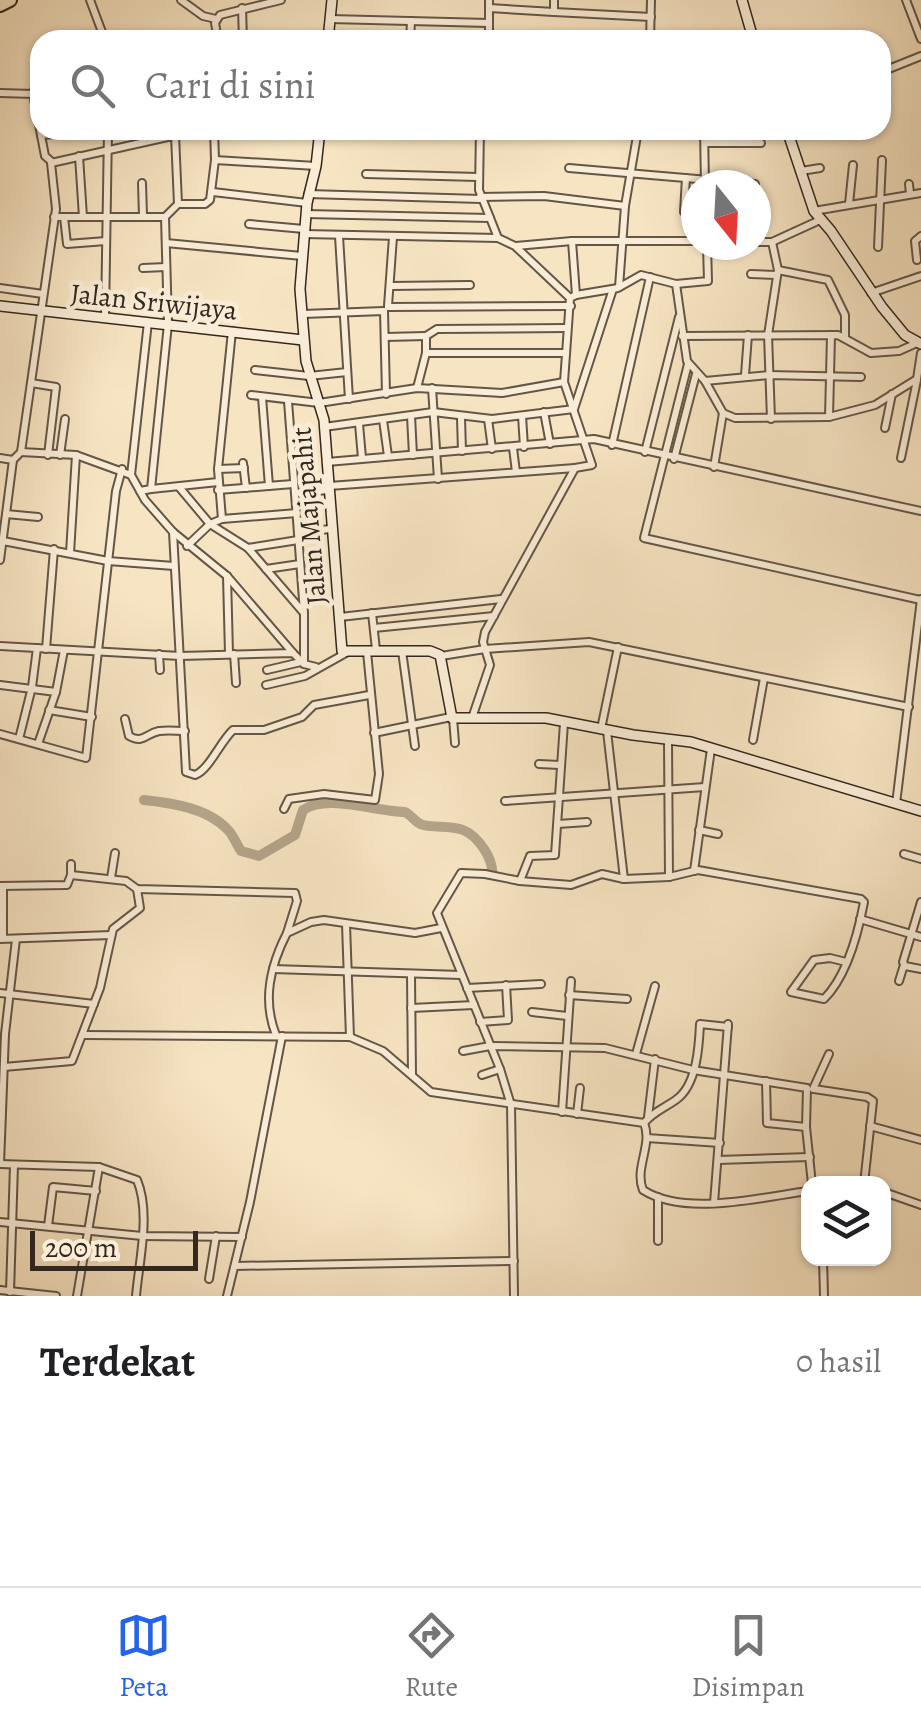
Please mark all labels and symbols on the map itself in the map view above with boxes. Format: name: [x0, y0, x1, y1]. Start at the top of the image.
north arrow: [681, 170, 771, 260]
street label: Jalan Sriwijaya: [69, 274, 239, 330]
street label: Jalan Majapahit: [282, 425, 336, 607]
scale bar: [30, 1226, 198, 1270]

